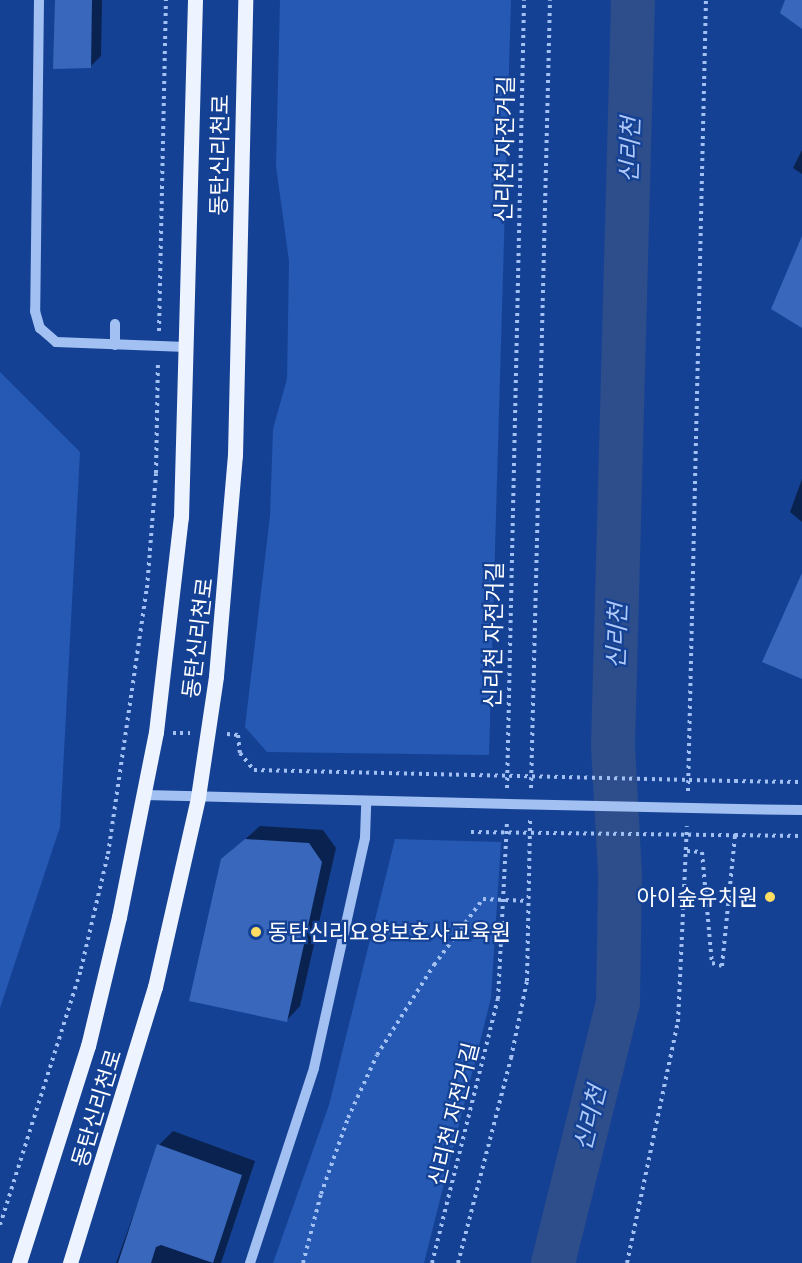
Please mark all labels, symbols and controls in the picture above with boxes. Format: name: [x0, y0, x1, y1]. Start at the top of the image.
street label: 신리천 자전거길: [490, 75, 518, 223]
street label: 동탄신리천로: [205, 94, 233, 216]
water label: 신리천: [613, 116, 645, 184]
street label: 신리천 자전거길: [479, 561, 507, 709]
street label: 동탄신리천로: [176, 576, 218, 700]
water label: 신리천: [600, 602, 632, 670]
place label: 아이숲유치원: [637, 884, 758, 910]
marker: 아이숲유치원: [763, 890, 777, 904]
place label: 동탄신리요양보호사교육원: [268, 919, 511, 945]
marker: 동탄신리요양보호사교육원: [249, 925, 263, 939]
street label: 신리천 자전거길: [422, 1040, 484, 1188]
street label: 동탄신리천로: [66, 1046, 126, 1170]
water label: 신리천: [567, 1082, 611, 1154]

